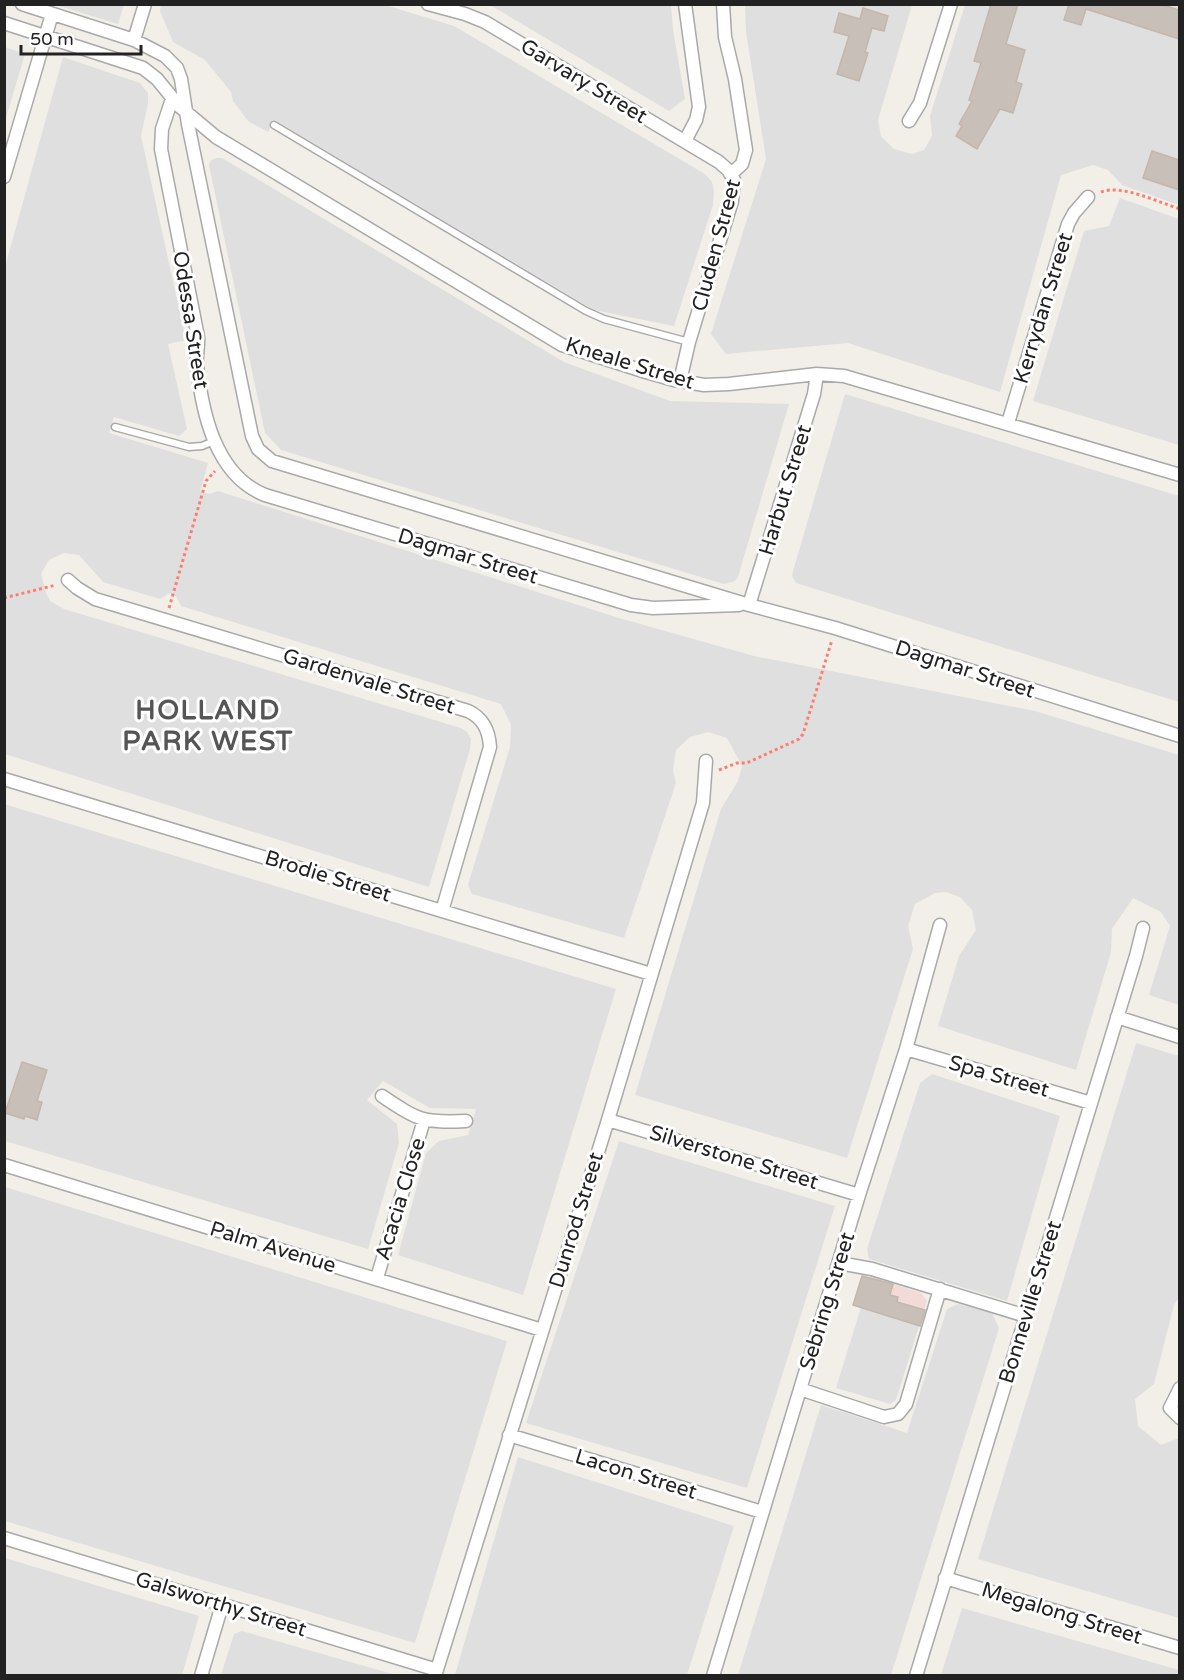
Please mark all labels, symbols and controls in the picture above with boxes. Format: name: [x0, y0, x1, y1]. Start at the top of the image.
scale bar: [21, 18, 141, 56]
text: 50 m: [30, 28, 74, 50]
street label: Garvary Street: [516, 34, 652, 129]
street label: Cluden Street: [687, 176, 746, 314]
street label: Kerrydan Street: [1009, 230, 1078, 387]
street label: Odessa Street: [167, 249, 214, 391]
street label: Kneale Street: [563, 332, 697, 395]
street label: Harbut Street: [754, 422, 817, 558]
street label: Dagmar Street: [395, 523, 541, 590]
street label: Dagmar Street: [892, 635, 1038, 704]
street label: Gardenvale Street: [280, 643, 458, 720]
district label: HOLLAND PARK WEST: [122, 694, 294, 758]
street label: Brodie Street: [262, 845, 394, 908]
street label: Spa Street: [946, 1050, 1052, 1103]
street label: Silverstone Street: [647, 1120, 821, 1195]
street label: Acacia Close: [370, 1135, 431, 1263]
street label: Dunrod Street: [544, 1149, 609, 1291]
street label: Palm Avenue: [207, 1216, 339, 1279]
street label: Bonneville Street: [994, 1218, 1067, 1386]
street label: Sebring Street: [795, 1229, 860, 1373]
street label: Lacon Street: [572, 1444, 700, 1505]
street label: Galsworthy Street: [132, 1567, 309, 1642]
street label: Megalong Street: [979, 1577, 1145, 1650]

